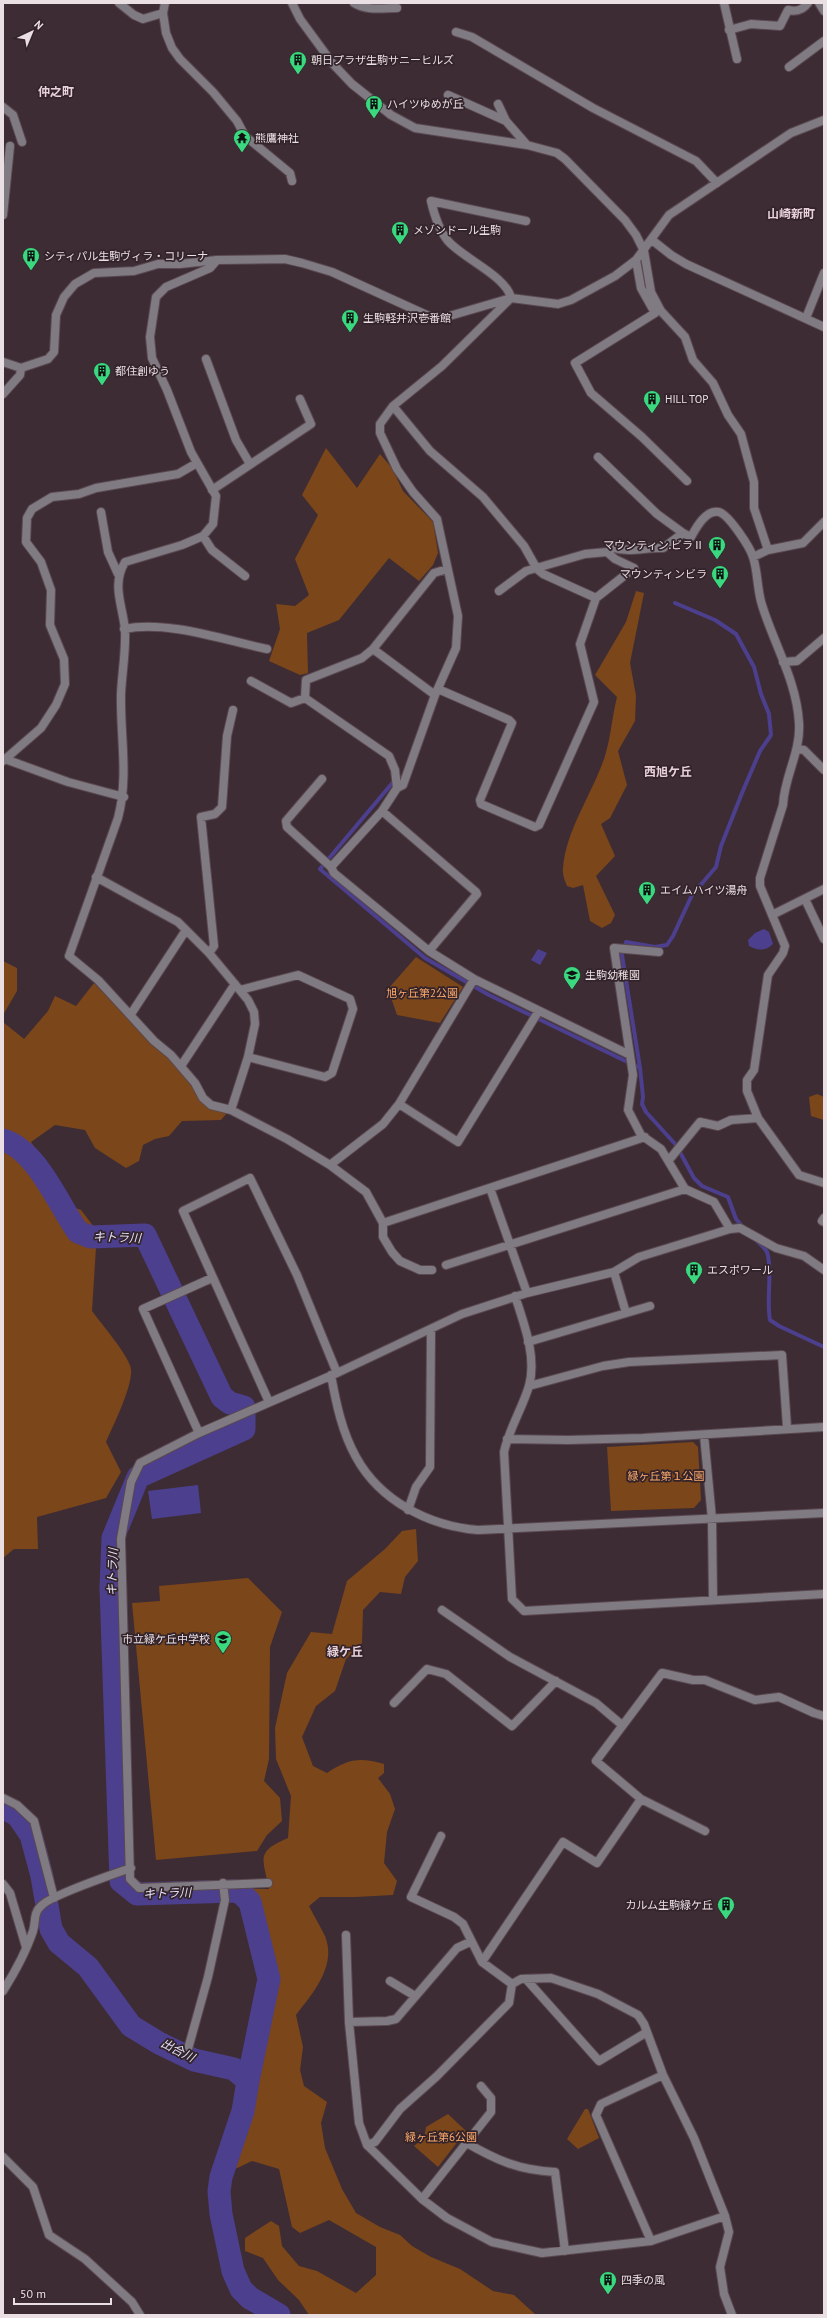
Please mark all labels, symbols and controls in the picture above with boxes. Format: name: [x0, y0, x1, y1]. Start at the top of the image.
north arrow: [12, 12, 52, 52]
text: N: [31, 17, 46, 32]
building icon: 朝日プラザ生駒サニーヒルズ: [288, 50, 308, 75]
place label: 朝日プラザ生駒サニーヒルズ: [311, 53, 454, 67]
district label: 仲之町: [38, 84, 74, 99]
building icon: ハイツゆめが丘: [364, 94, 384, 119]
place label: ハイツゆめが丘: [387, 97, 464, 111]
temple icon: 熊鷹神社: [232, 128, 252, 153]
place label: 熊鷹神社: [255, 131, 299, 145]
district label: 山崎新町: [767, 206, 815, 221]
building icon: メゾンドール生駒: [390, 220, 410, 245]
place label: メゾンドール生駒: [413, 223, 501, 237]
building icon: シティパル生駒ヴィラ・コリーナ: [21, 246, 41, 271]
place label: シティパル生駒ヴィラ・コリーナ: [44, 249, 208, 263]
building icon: 生駒軽井沢壱番館: [340, 308, 360, 333]
place label: 生駒軽井沢壱番館: [363, 311, 451, 325]
building icon: 都住創ゆう: [92, 361, 112, 386]
place label: 都住創ゆう: [115, 364, 170, 378]
building icon: HILL TOP: [642, 389, 662, 414]
place label: HILL TOP: [665, 392, 708, 406]
building icon: マウンティン.ビラⅡ: [707, 535, 727, 560]
place label: マウンティン.ビラⅡ: [603, 538, 704, 552]
building icon: マウンティンビラ: [710, 564, 730, 589]
place label: マウンティンビラ: [620, 567, 707, 581]
district label: 西旭ケ丘: [644, 764, 692, 779]
building icon: エイムハイツ湯舟: [637, 880, 657, 905]
place label: エイムハイツ湯舟: [660, 883, 748, 897]
school or university icon: 生駒幼稚園: [562, 965, 582, 990]
place label: 生駒幼稚園: [585, 968, 640, 982]
park label: 旭ヶ丘第2公園: [386, 986, 458, 1000]
water label: キトラ川: [93, 1229, 143, 1245]
building icon: エスポワール: [684, 1260, 704, 1285]
place label: エスポワール: [707, 1263, 773, 1277]
park label: 緑ヶ丘第１公園: [628, 1469, 705, 1483]
water label: キトラ川: [104, 1546, 120, 1596]
school or university icon: 市立緑ケ丘中学校: [213, 1629, 233, 1654]
place label: 市立緑ケ丘中学校: [122, 1632, 210, 1646]
district label: 緑ケ丘: [327, 1644, 363, 1659]
water label: キトラ川: [143, 1885, 193, 1901]
building icon: カルム生駒緑ケ丘: [716, 1895, 736, 1920]
place label: カルム生駒緑ケ丘: [625, 1898, 713, 1912]
water label: 出合川: [159, 2035, 199, 2066]
park label: 緑ヶ丘第6公園: [405, 2130, 477, 2144]
building icon: 四季の風: [598, 2270, 618, 2295]
place label: 四季の風: [621, 2273, 665, 2287]
scale bar: [14, 2280, 111, 2306]
text: 50 m: [20, 2286, 46, 2301]

